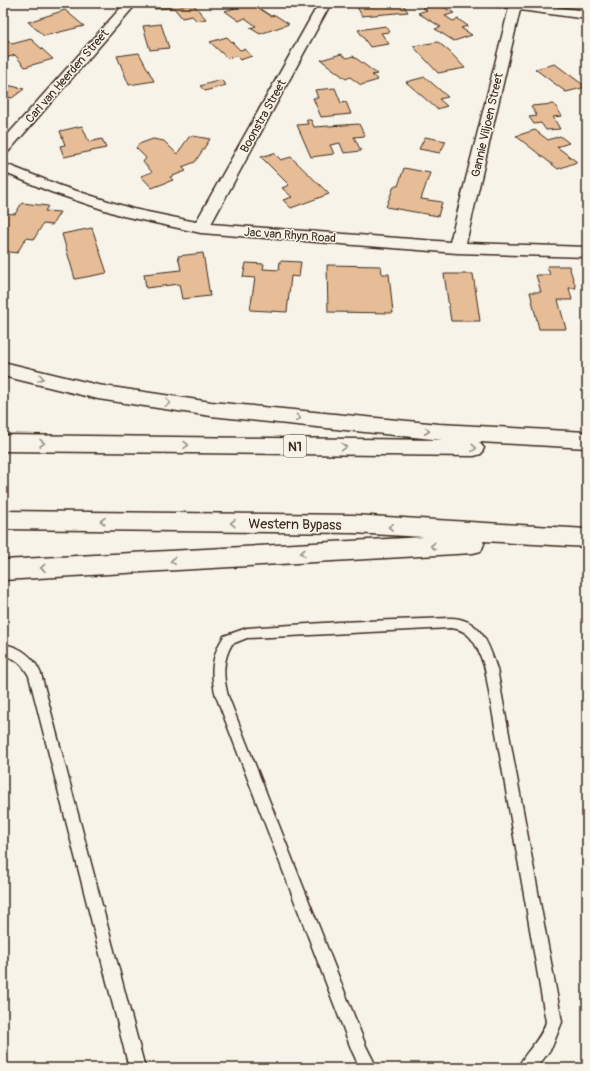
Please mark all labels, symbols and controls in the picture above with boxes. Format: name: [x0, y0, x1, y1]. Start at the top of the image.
street label: Carl van Heerden Street: [23, 26, 112, 126]
street label: Gannie Viljoen Street: [468, 71, 507, 179]
street label: Boonstra Street: [237, 77, 290, 155]
street label: Jac van Rhyn Road: [244, 225, 336, 246]
one-way arrow: [38, 374, 44, 382]
one-way arrow: [165, 398, 172, 407]
one-way arrow: [294, 413, 301, 422]
one-way arrow: [424, 426, 430, 435]
road number: N1: [284, 435, 306, 457]
one-way arrow: [39, 439, 45, 447]
one-way arrow: [183, 441, 189, 449]
one-way arrow: [341, 443, 347, 451]
one-way arrow: [471, 444, 477, 452]
street label: Western Bypass: [248, 515, 342, 534]
one-way arrow: [100, 517, 106, 525]
one-way arrow: [230, 519, 236, 527]
one-way arrow: [388, 522, 394, 531]
one-way arrow: [430, 542, 436, 551]
one-way arrow: [300, 549, 306, 558]
one-way arrow: [170, 556, 176, 565]
one-way arrow: [40, 563, 46, 572]

